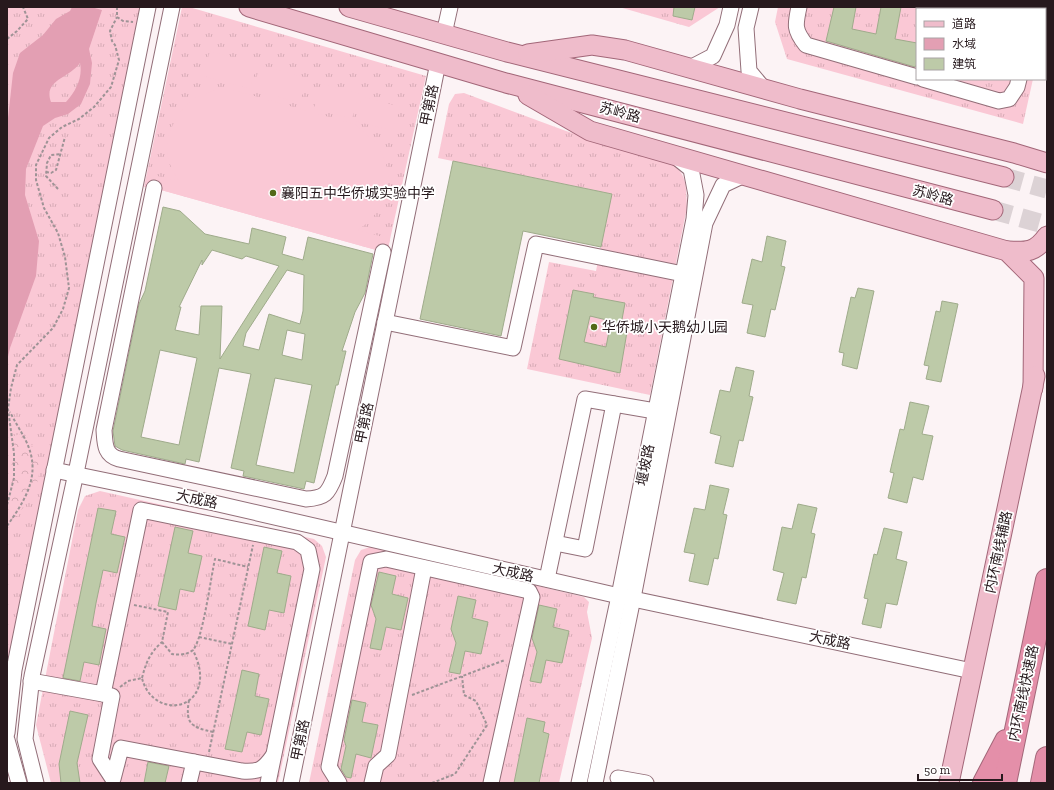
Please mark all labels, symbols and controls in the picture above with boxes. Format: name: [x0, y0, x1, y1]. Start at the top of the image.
legend: [916, 8, 1046, 80]
text: 道路: [952, 17, 976, 31]
text: 水域: [952, 37, 976, 51]
text: 建筑: [952, 57, 976, 71]
street label: 甲第路: [417, 83, 442, 127]
street label: 苏岭路: [597, 99, 642, 126]
street label: 苏岭路: [910, 182, 955, 209]
place label: 襄阳五中华侨城实验中学: [281, 185, 435, 202]
marker: 襄阳五中华侨城实验中学: [268, 188, 278, 198]
place label: 华侨城小天鹅幼儿园: [602, 319, 728, 336]
marker: 华侨城小天鹅幼儿园: [589, 322, 599, 332]
street label: 甲第路: [352, 401, 377, 445]
street label: 堰坡路: [633, 443, 658, 487]
street label: 大成路: [175, 487, 219, 512]
street label: 内环南线辅路: [981, 509, 1016, 595]
street label: 大成路: [491, 559, 535, 585]
street label: 大成路: [808, 628, 852, 653]
street label: 内环南线快速路: [1005, 643, 1042, 743]
street label: 甲第路: [288, 718, 313, 762]
scale bar: [918, 756, 1002, 782]
text: 50 m: [924, 763, 951, 777]

